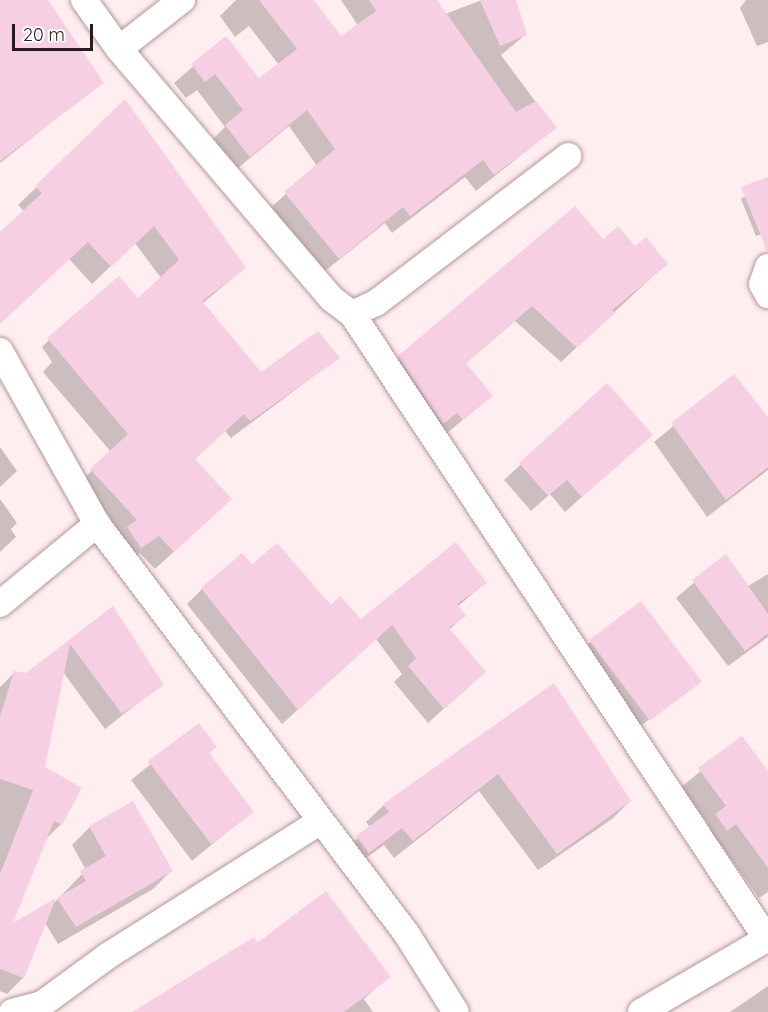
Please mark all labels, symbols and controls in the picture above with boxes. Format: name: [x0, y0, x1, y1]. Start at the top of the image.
scale bar: [15, 12, 96, 50]
text: 20 m: [23, 23, 65, 46]

